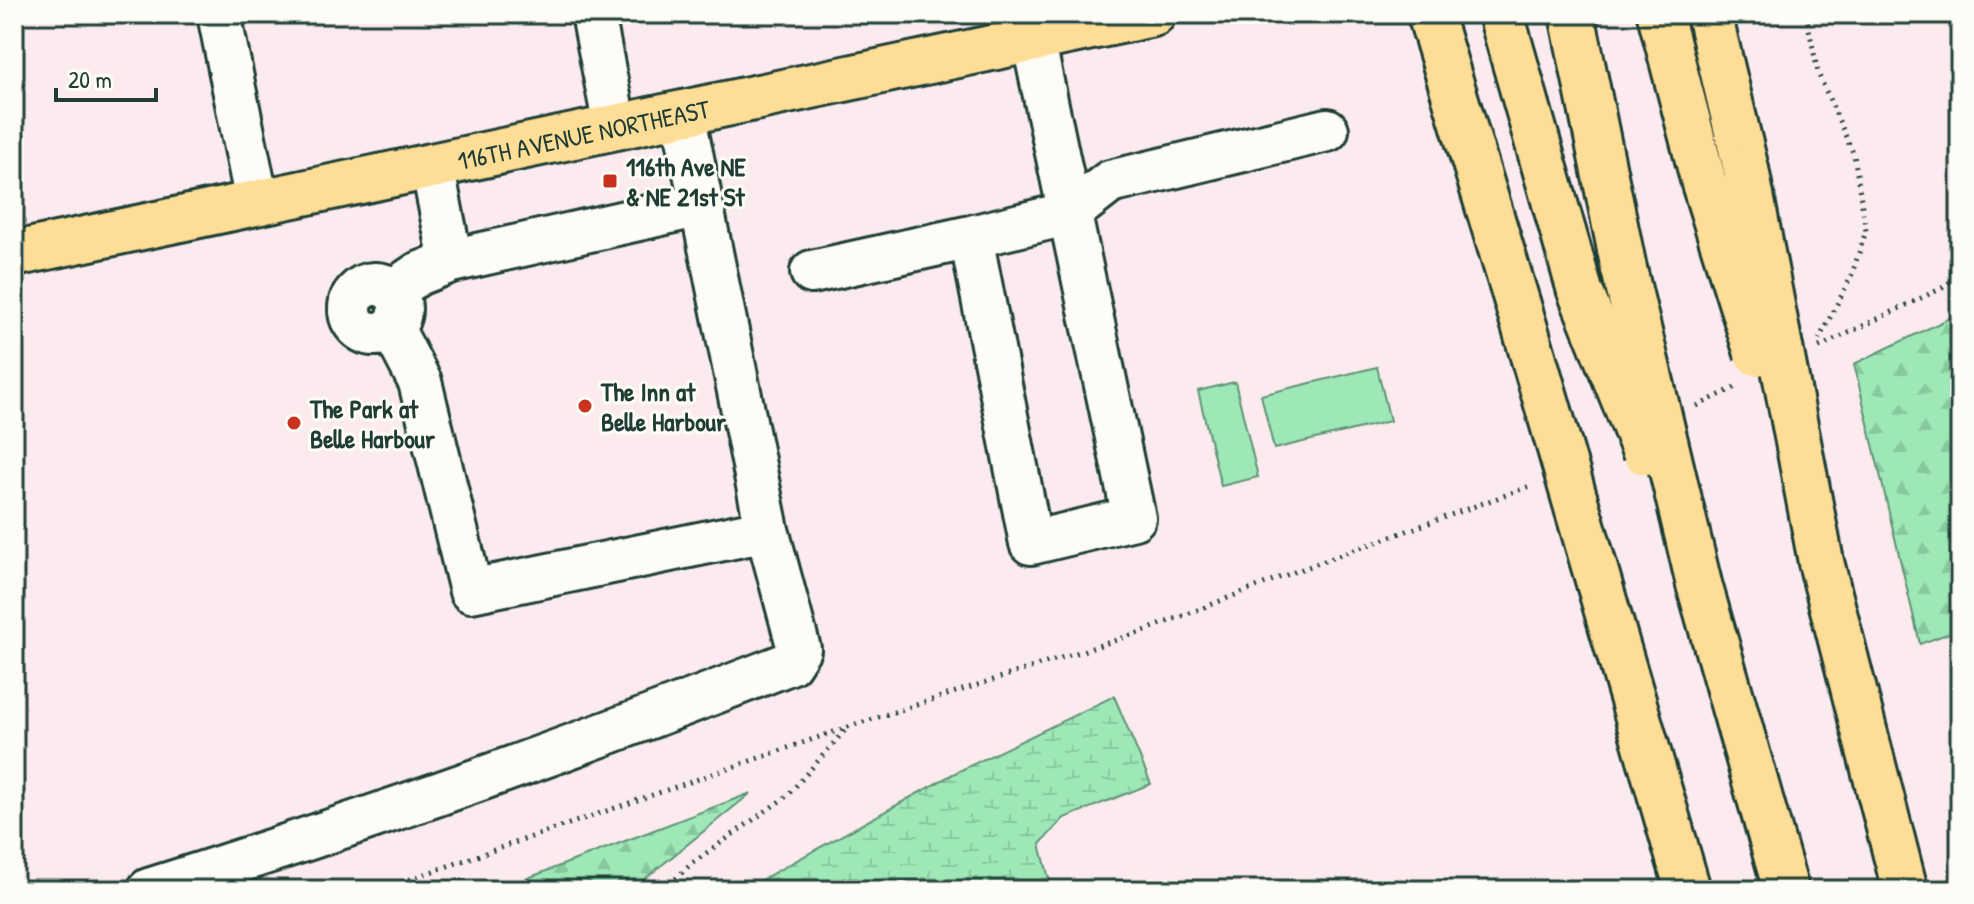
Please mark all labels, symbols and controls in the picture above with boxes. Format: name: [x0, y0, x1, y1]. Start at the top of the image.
scale bar: [56, 52, 156, 102]
text: 20 m: [68, 63, 112, 95]
street label: 116TH AVENUE NORTHEAST: [454, 90, 714, 178]
place label: 116th Ave NE & NE 21st St: [626, 149, 746, 214]
marker: 116th Ave NE & NE 21st St: [601, 172, 619, 190]
place label: The Inn at Belle Harbour: [600, 374, 727, 439]
place label: The Park at Belle Harbour: [309, 391, 436, 456]
marker: The Inn at Belle Harbour: [576, 397, 594, 415]
marker: The Park at Belle Harbour: [285, 414, 303, 432]

